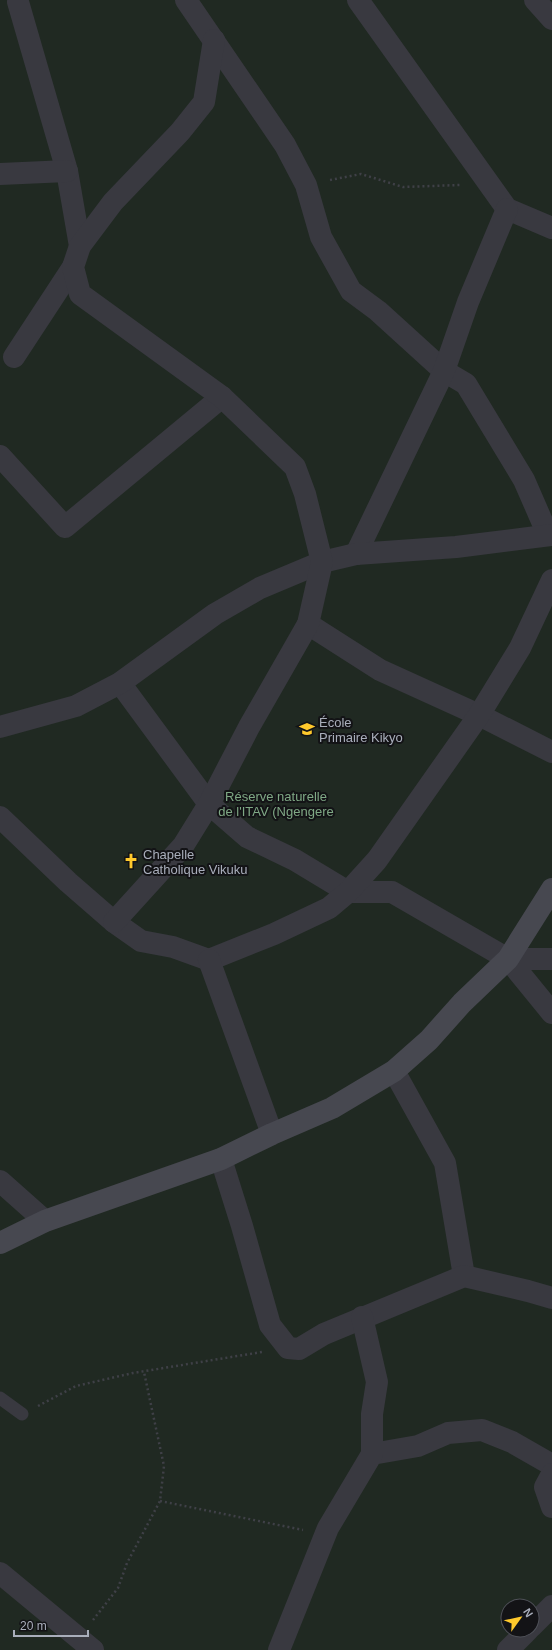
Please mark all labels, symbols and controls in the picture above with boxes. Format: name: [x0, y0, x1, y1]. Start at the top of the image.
place label: École Primaire Kikyo: [319, 715, 403, 745]
school or university icon: École Primaire Kikyo: [298, 720, 316, 738]
park label: Réserve naturelle de l'ITAV (Ngengere: [218, 789, 334, 819]
place label: Chapelle Catholique Vikuku: [143, 847, 248, 877]
church icon: Chapelle Catholique Vikuku: [122, 852, 140, 870]
north arrow: [500, 1598, 540, 1638]
text: N: [521, 1606, 536, 1619]
scale bar: [14, 1612, 88, 1638]
text: 20 m: [20, 1619, 47, 1633]

